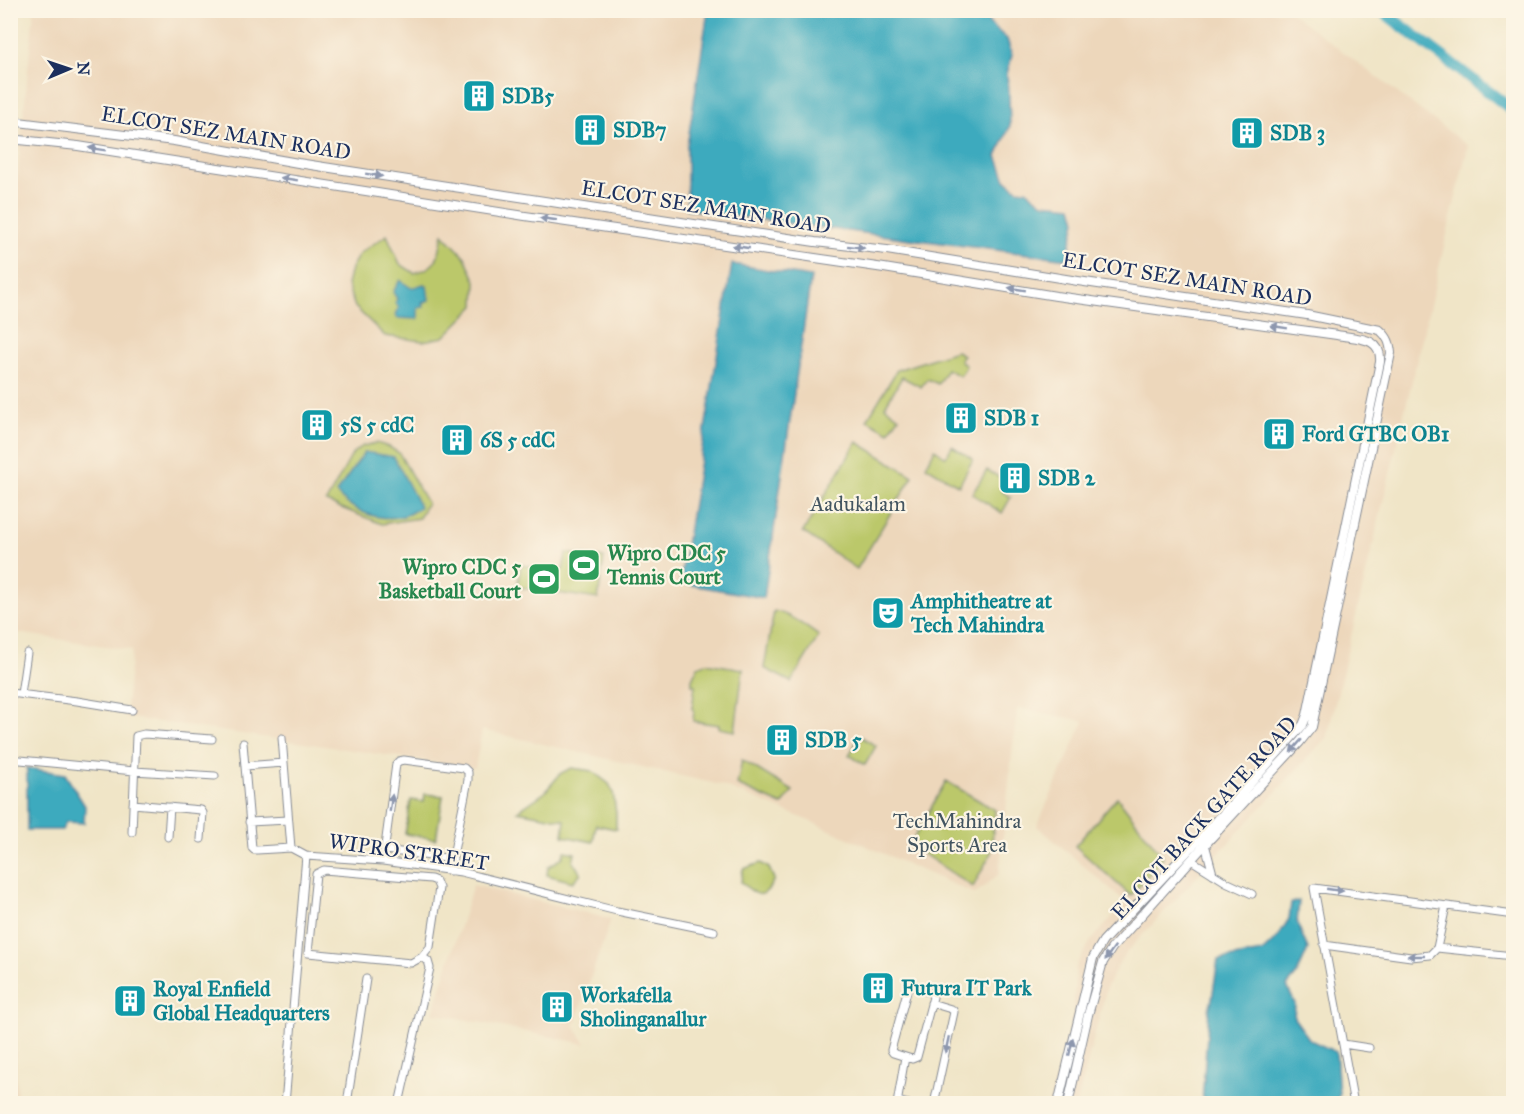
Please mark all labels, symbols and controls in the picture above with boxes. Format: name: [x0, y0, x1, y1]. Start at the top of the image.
north arrow: [39, 39, 99, 99]
text: N: [74, 61, 93, 76]
building icon: SDB5: [461, 78, 497, 114]
place label: SDB5: [502, 83, 554, 109]
street label: ELCOT SEZ MAIN ROAD: [99, 100, 353, 166]
building icon: SDB7: [572, 112, 608, 148]
building icon: SDB 3: [1229, 115, 1265, 151]
place label: SDB7: [613, 117, 667, 143]
place label: SDB 3: [1270, 120, 1325, 146]
one-way arrow: [87, 144, 106, 153]
one-way arrow: [365, 170, 384, 179]
one-way arrow: [280, 174, 299, 183]
street label: ELCOT SEZ MAIN ROAD: [579, 174, 833, 240]
one-way arrow: [538, 215, 557, 224]
one-way arrow: [846, 242, 865, 252]
one-way arrow: [731, 243, 750, 252]
street label: ELCOT SEZ MAIN ROAD: [1060, 246, 1314, 312]
one-way arrow: [1008, 285, 1027, 294]
one-way arrow: [1270, 322, 1289, 331]
building icon: SDB 1: [943, 400, 979, 436]
place label: SDB 1: [984, 405, 1039, 431]
building icon: 5S 5 cdC: [299, 407, 335, 443]
place label: 5S 5 cdC: [340, 412, 414, 438]
building icon: Ford GTBC OB1: [1261, 416, 1297, 452]
place label: Ford GTBC OB1: [1302, 421, 1449, 447]
building icon: 6S 5 cdC: [439, 422, 475, 458]
place label: 6S 5 cdC: [480, 427, 555, 453]
building icon: SDB 2: [997, 460, 1033, 496]
place label: SDB 2: [1038, 465, 1096, 491]
park label: Aadukalam: [809, 491, 906, 517]
place label: Wipro CDC 5 Tennis Court: [606, 540, 726, 590]
sports icon: Wipro CDC 5 Tennis Court: [566, 547, 602, 583]
place label: Wipro CDC 5 Basketball Court: [378, 554, 522, 604]
sports icon: Wipro CDC 5 Basketball Court: [526, 561, 562, 597]
place label: Amphitheatre at Tech Mahindra: [909, 588, 1052, 638]
theatre icon: Amphitheatre at Tech Mahindra: [870, 595, 906, 631]
street label: ELCOT BACK GATE ROAD: [1106, 711, 1302, 925]
building icon: SDB 5: [764, 722, 800, 758]
place label: SDB 5: [805, 727, 862, 753]
one-way arrow: [1290, 738, 1303, 753]
one-way arrow: [387, 794, 396, 813]
park label: TechMahindra Sports Area: [893, 808, 1021, 858]
street label: WIPRO STREET: [327, 828, 491, 876]
one-way arrow: [1326, 886, 1345, 895]
one-way arrow: [1104, 944, 1115, 961]
one-way arrow: [1407, 951, 1426, 961]
building icon: Futura IT Park: [860, 970, 896, 1006]
place label: Futura IT Park: [901, 975, 1033, 1001]
place label: Royal Enfield Global Headquarters: [153, 976, 330, 1026]
place label: Workafella Sholinganallur: [580, 982, 707, 1032]
building icon: Royal Enfield Global Headquarters: [112, 983, 148, 1019]
building icon: Workafella Sholinganallur: [539, 989, 575, 1025]
one-way arrow: [942, 1035, 951, 1054]
one-way arrow: [1067, 1037, 1076, 1056]

